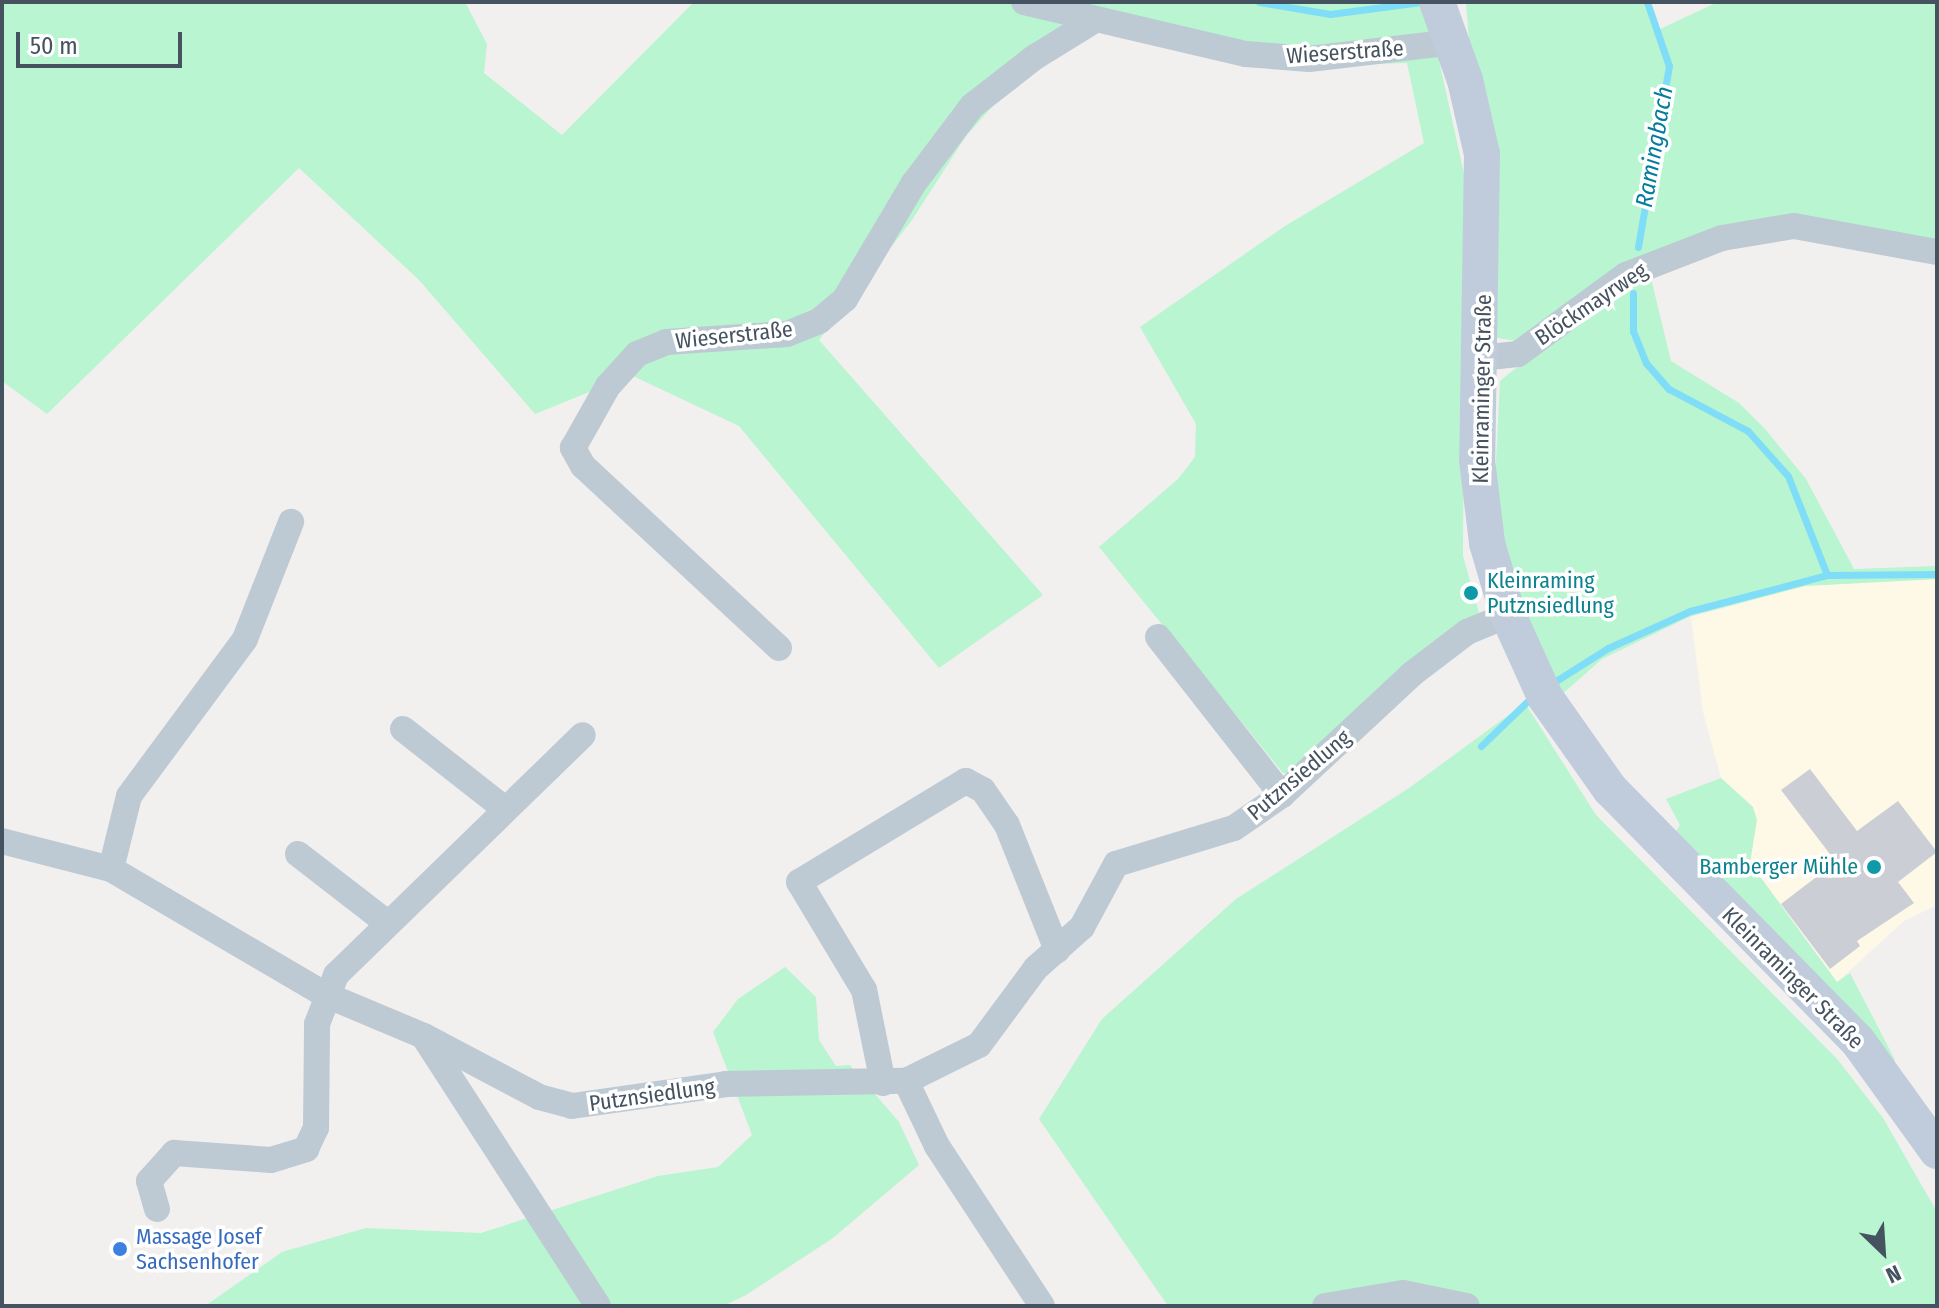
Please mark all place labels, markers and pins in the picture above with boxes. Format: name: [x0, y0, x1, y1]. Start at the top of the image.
place label: Kleinraming Putznsiedlung: [1487, 567, 1614, 618]
marker: Kleinraming Putznsiedlung: [1462, 584, 1480, 602]
place label: Bamberger Mühle: [1699, 854, 1858, 880]
marker: Bamberger Mühle: [1865, 858, 1883, 876]
place label: Massage Josef Sachsenhofer: [136, 1223, 262, 1274]
marker: Massage Josef Sachsenhofer: [111, 1240, 129, 1258]

